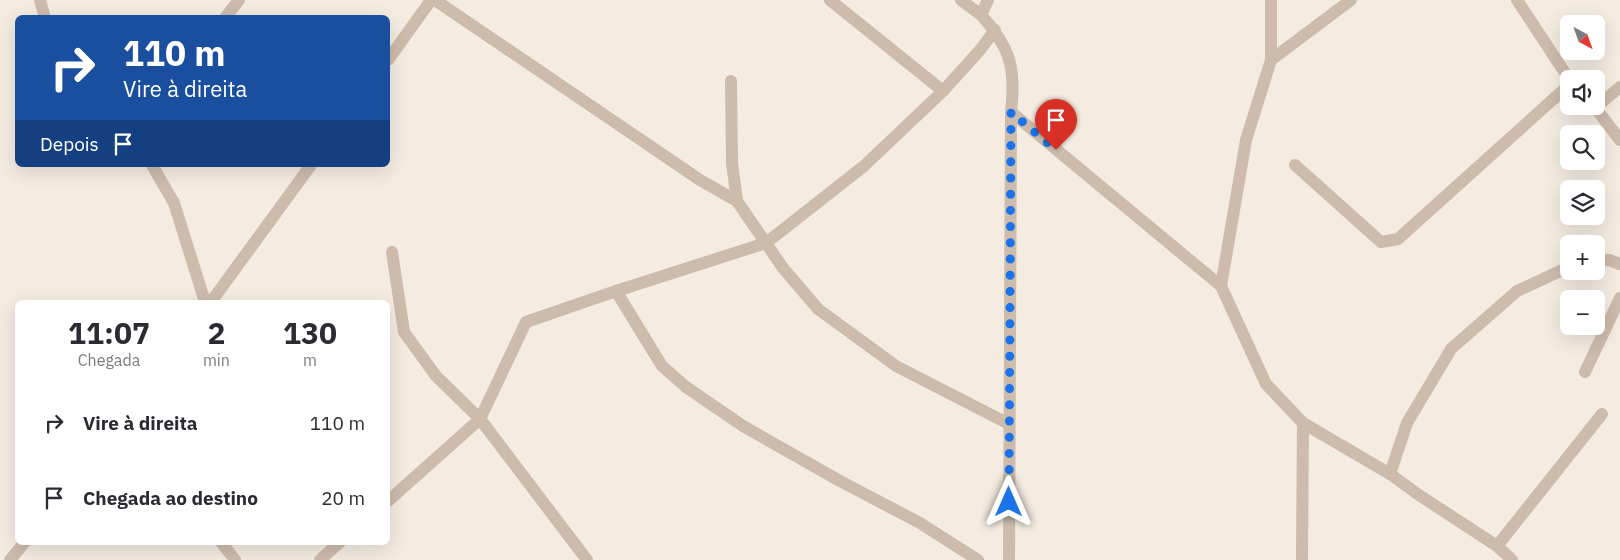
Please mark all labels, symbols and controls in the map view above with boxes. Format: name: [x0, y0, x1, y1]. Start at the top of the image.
north arrow: [1560, 15, 1605, 60]
map controls: [1560, 15, 1605, 335]
text: 110 m: [123, 30, 226, 76]
icon: right: [40, 35, 105, 100]
button: sound: [1560, 70, 1605, 115]
text: Vire à direita: [123, 74, 247, 103]
pin: [1035, 99, 1077, 150]
icon: arrive: [1042, 106, 1070, 134]
button: search: [1560, 125, 1605, 170]
icon: arrive: [109, 130, 137, 158]
text: Depois: [40, 132, 99, 156]
button: layers: [1560, 180, 1605, 225]
button: +: [1560, 235, 1605, 280]
button: −: [1560, 290, 1605, 335]
text: 11:07: [68, 313, 150, 352]
text: 2: [207, 313, 225, 352]
text: 130: [283, 313, 337, 352]
text: Chegada: [78, 350, 140, 370]
text: min: [203, 350, 230, 370]
text: m: [303, 350, 317, 370]
icon: right: [40, 409, 68, 437]
text: Vire à direita: [83, 411, 198, 435]
text: 110 m: [310, 411, 365, 435]
position arrow: [982, 475, 1034, 527]
icon: arrive: [40, 484, 68, 512]
text: Chegada ao destino: [83, 486, 258, 510]
text: 20 m: [321, 486, 365, 510]

